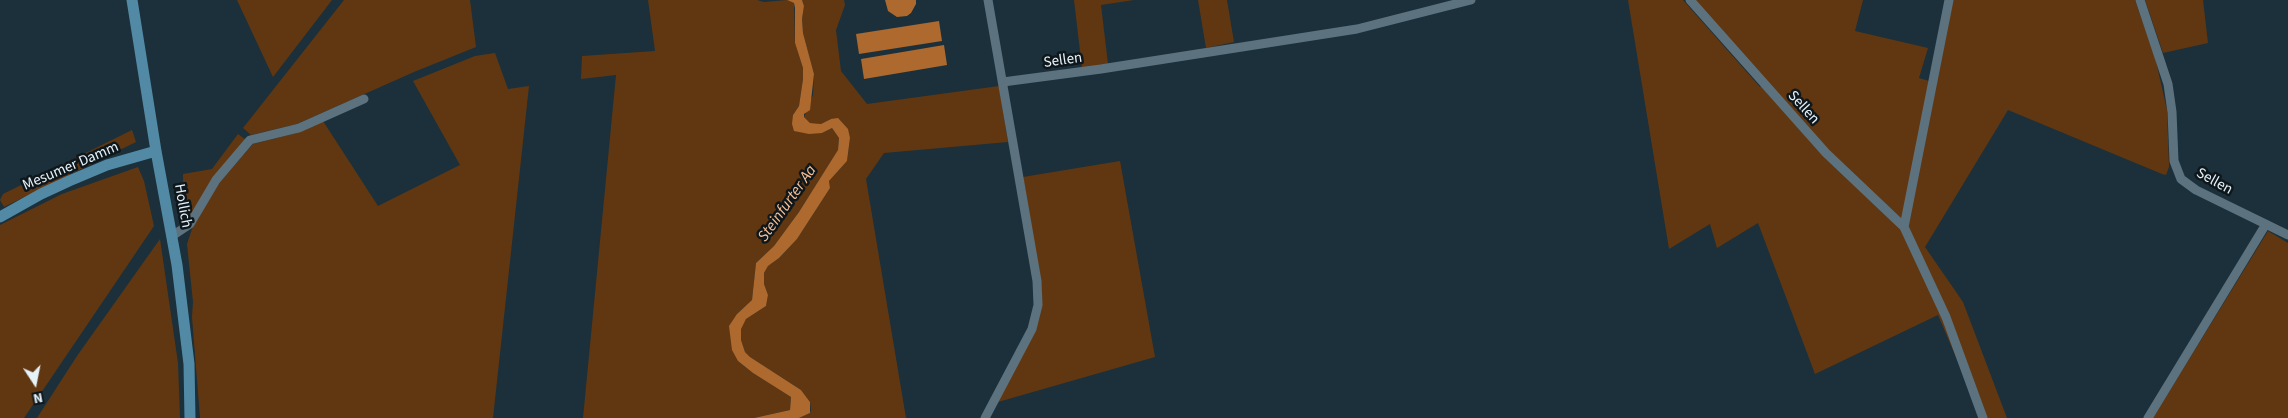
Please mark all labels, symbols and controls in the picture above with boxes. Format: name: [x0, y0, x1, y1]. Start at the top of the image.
street label: Sellen: [1043, 49, 1083, 73]
street label: Sellen: [1783, 88, 1823, 128]
street label: Mesumer Damm: [20, 139, 122, 195]
water label: Steinfurter Aa: [754, 162, 822, 246]
street label: Sellen: [2193, 165, 2235, 199]
street label: Hollich: [169, 183, 195, 229]
north arrow: [10, 358, 60, 408]
text: N: [31, 387, 44, 408]

